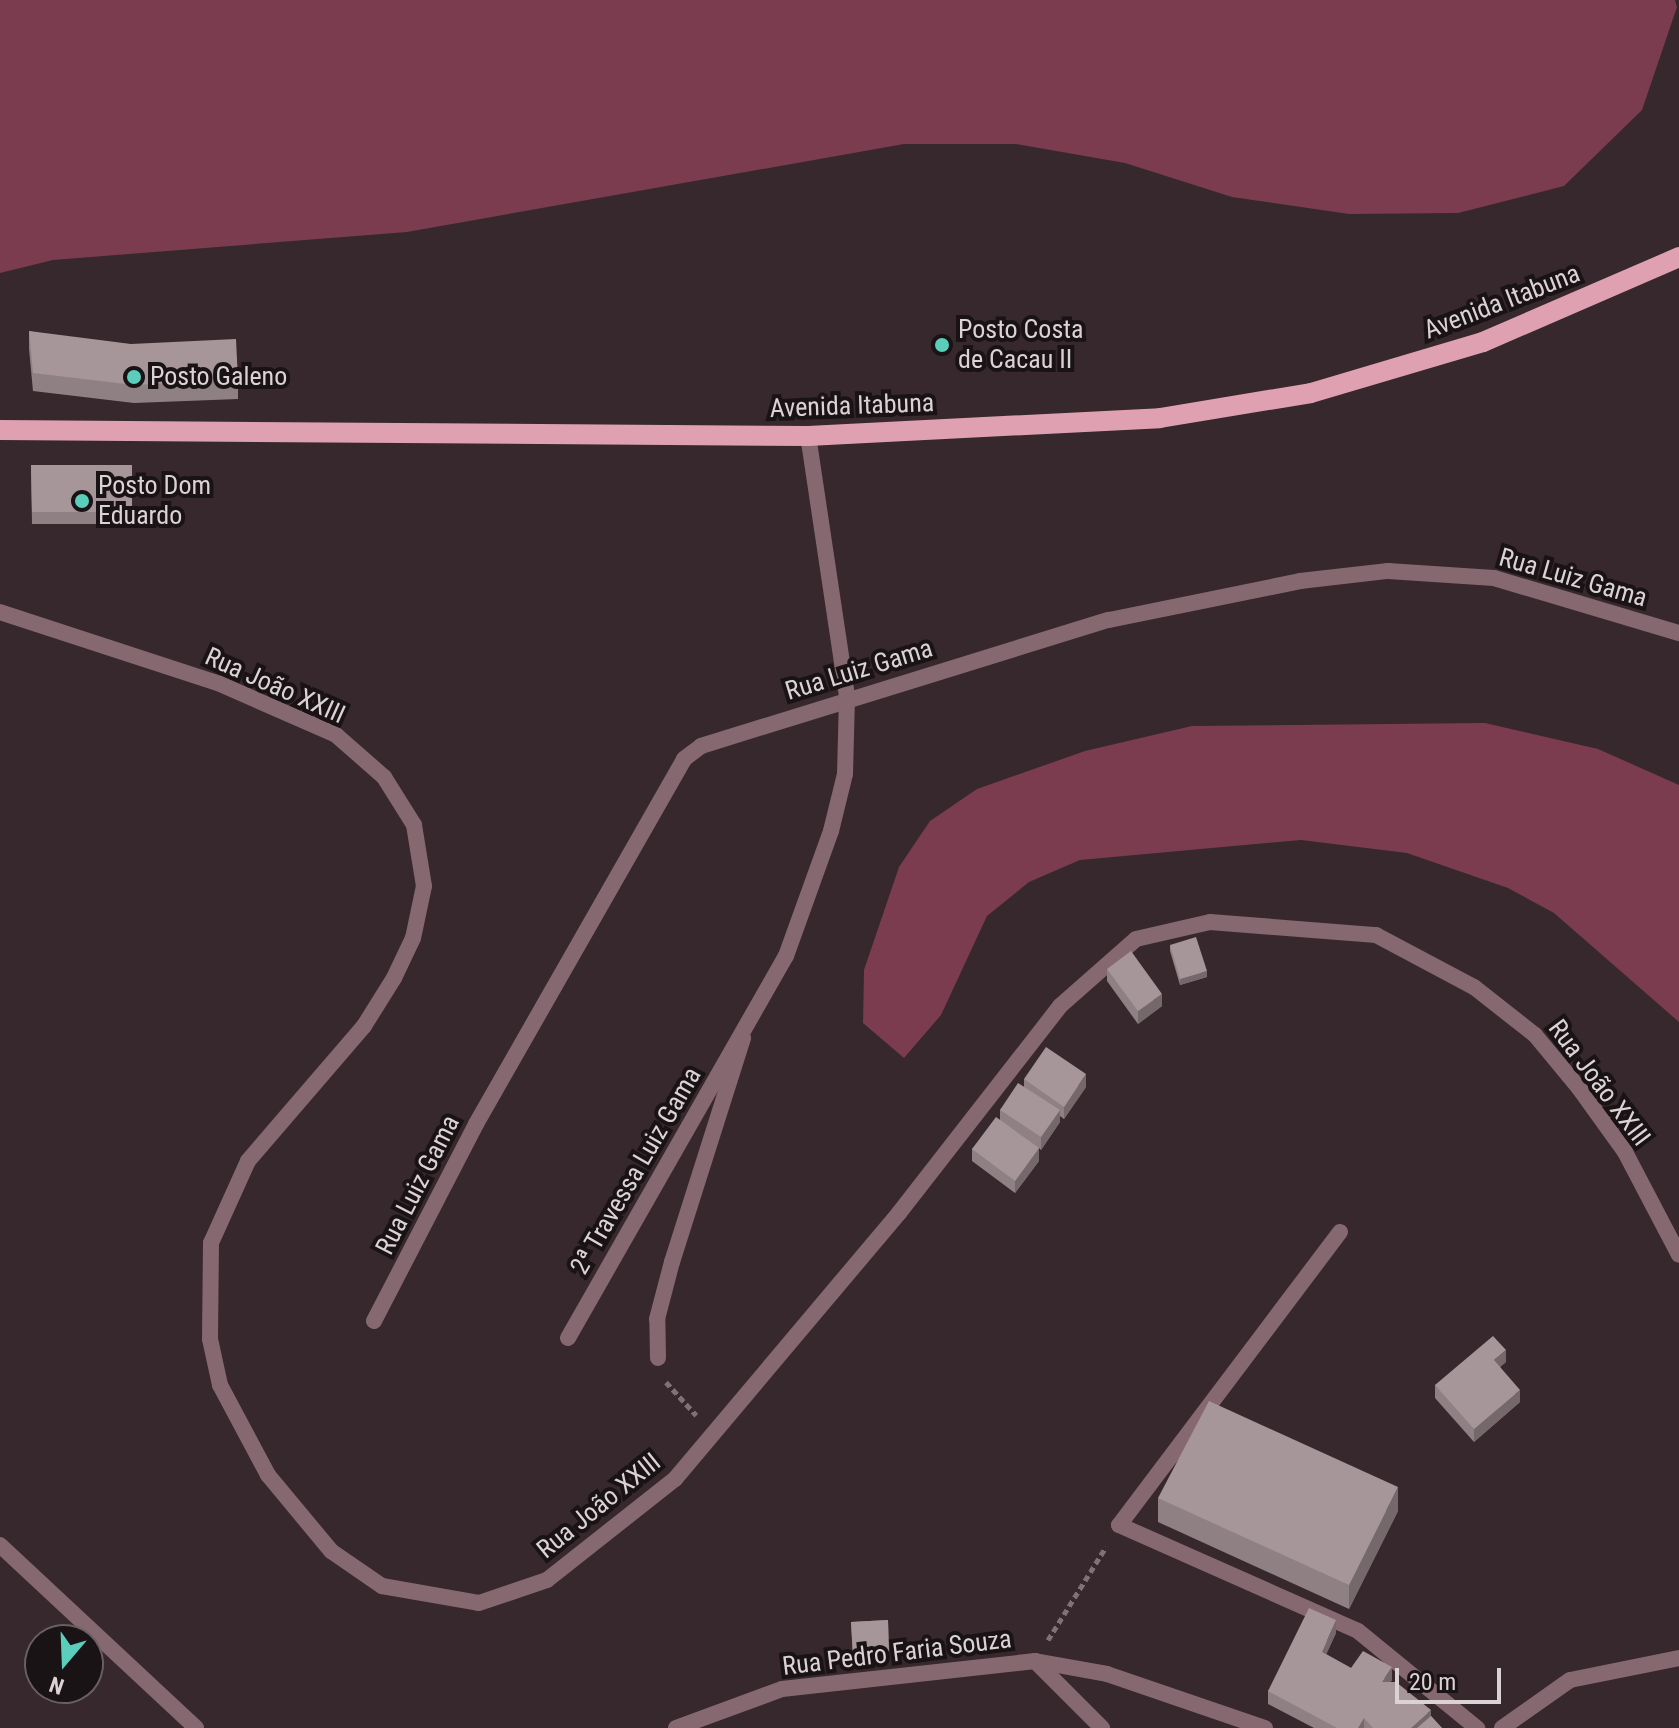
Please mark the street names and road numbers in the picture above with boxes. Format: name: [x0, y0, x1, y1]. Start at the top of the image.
street label: Avenida Itabuna: [1420, 258, 1584, 346]
street label: Avenida Itabuna: [769, 388, 935, 424]
street label: Rua Luiz Gama: [1495, 542, 1651, 614]
street label: Rua Luiz Gama: [782, 633, 936, 707]
street label: Rua João XXIII: [200, 641, 350, 731]
street label: Rua João XXIII: [1541, 1014, 1657, 1152]
street label: 2ª Travessa Luiz Gama: [564, 1062, 708, 1280]
street label: Rua Luiz Gama: [370, 1110, 466, 1260]
street label: Rua João XXIII: [531, 1447, 667, 1565]
street label: Rua Pedro Faria Souza: [781, 1623, 1013, 1683]

